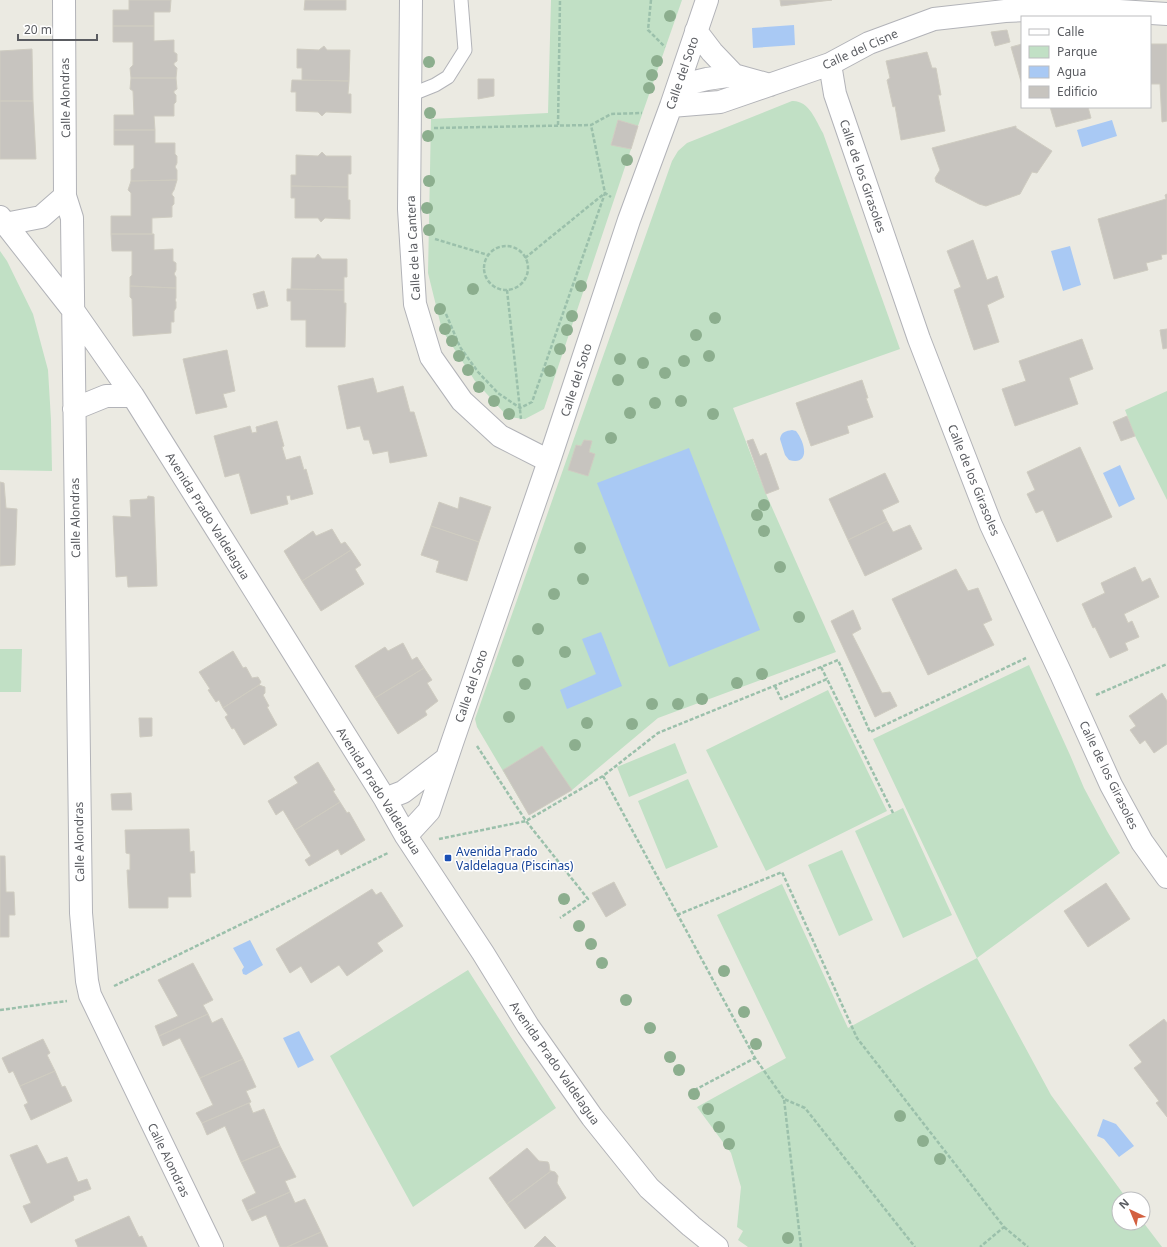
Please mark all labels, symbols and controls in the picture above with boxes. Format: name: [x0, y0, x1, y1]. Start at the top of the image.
scale bar: [18, 16, 97, 42]
legend: [1021, 16, 1151, 108]
text: 20 m: [24, 21, 52, 38]
text: Calle: [1057, 23, 1085, 40]
street label: Calle del Cisne: [819, 25, 901, 73]
street label: Calle del Soto: [662, 34, 702, 112]
text: Parque: [1057, 43, 1098, 60]
street label: Calle Alondras: [56, 57, 74, 138]
text: Agua: [1057, 63, 1086, 80]
text: Edificio: [1057, 83, 1098, 100]
street label: Calle de los Girasoles: [836, 117, 890, 235]
street label: Calle de la Cantera: [402, 195, 424, 301]
street label: Calle del Soto: [556, 341, 596, 419]
street label: Calle de los Girasoles: [944, 422, 1004, 538]
street label: Avenida Prado Valdelagua: [162, 449, 254, 583]
street label: Calle Alondras: [66, 477, 84, 558]
street label: Calle del Soto: [451, 647, 491, 725]
street label: Calle de los Girasoles: [1075, 718, 1143, 832]
street label: Avenida Prado Valdelagua: [333, 724, 425, 858]
street label: Calle Alondras: [70, 801, 88, 882]
place label: Avenida Prado Valdelagua (Piscinas): [456, 843, 574, 874]
marker: Avenida Prado Valdelagua (Piscinas): [443, 853, 453, 863]
street label: Avenida Prado Valdelagua: [506, 998, 604, 1128]
street label: Calle Alondras: [144, 1120, 194, 1200]
north arrow: [1111, 1191, 1151, 1231]
text: N: [1115, 1195, 1132, 1212]

